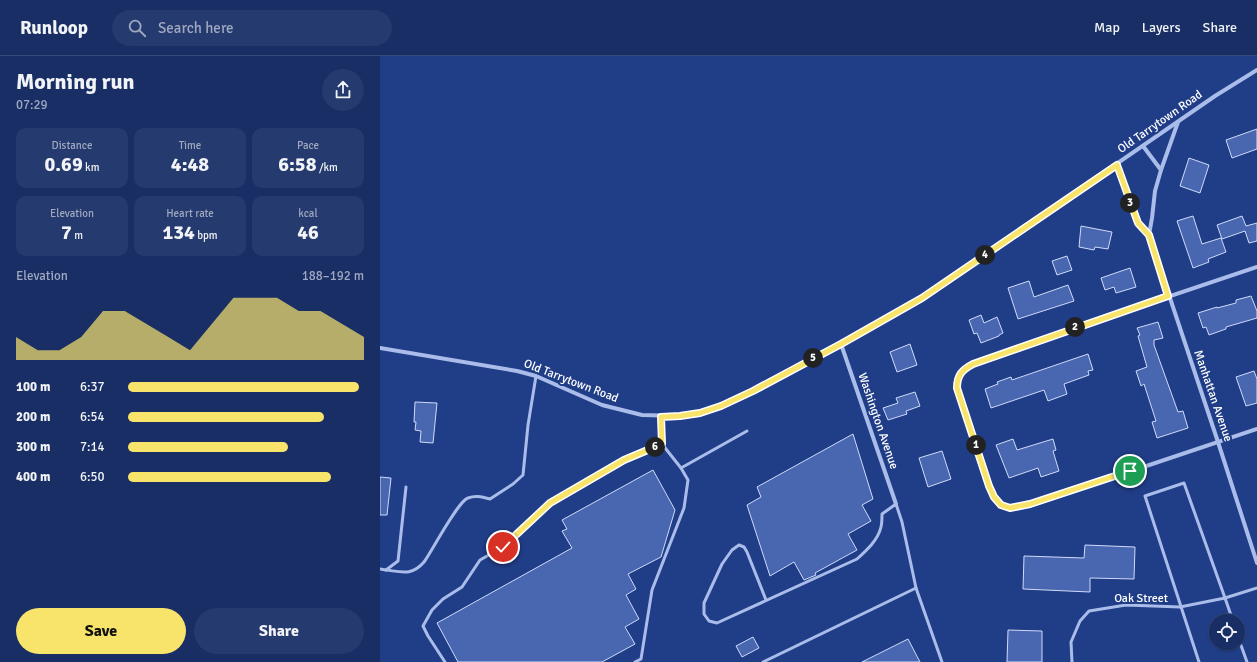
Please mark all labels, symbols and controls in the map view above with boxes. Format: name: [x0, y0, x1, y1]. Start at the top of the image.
search box: [112, 10, 392, 46]
text: Runloop: [20, 16, 88, 40]
icon: search: [126, 17, 148, 39]
text: Search here: [158, 19, 234, 37]
text: Map: [1094, 19, 1120, 36]
text: Layers: [1142, 19, 1181, 36]
text: Share: [1203, 19, 1237, 36]
text: Morning run: [16, 68, 135, 95]
button: share: [322, 69, 364, 111]
street label: Old Tarrytown Road: [1115, 87, 1205, 157]
text: 07:29: [16, 97, 48, 113]
text: Distance: [52, 139, 92, 152]
text: Time: [179, 139, 201, 152]
text: Pace: [297, 139, 319, 152]
text: 0.69: [45, 152, 83, 177]
text: 4:48: [171, 152, 209, 177]
text: 6:58: [278, 152, 316, 177]
text: km: [83, 161, 99, 174]
text: /km: [316, 161, 338, 174]
pin: 3: [1120, 193, 1140, 213]
text: 3: [1127, 196, 1133, 209]
text: Elevation: [50, 207, 94, 220]
text: Heart rate: [166, 207, 214, 220]
text: kcal: [298, 207, 318, 220]
text: 7: [61, 220, 72, 245]
text: 134: [162, 220, 195, 245]
text: 46: [297, 220, 319, 245]
text: m: [72, 229, 83, 242]
text: bpm: [195, 229, 218, 242]
pin: 4: [975, 245, 995, 265]
text: 4: [982, 248, 988, 261]
text: Elevation: [16, 268, 68, 284]
text: 188–192 m: [302, 268, 364, 284]
pin: 2: [1065, 317, 1085, 337]
text: 2: [1072, 320, 1078, 333]
pin: 5: [803, 348, 823, 368]
street label: Manhattan Avenue: [1190, 348, 1236, 444]
text: 5: [810, 351, 816, 364]
street label: Old Tarrytown Road: [522, 356, 620, 406]
street label: Washington Avenue: [854, 371, 902, 471]
text: 100 m: [16, 379, 50, 395]
text: 6:37: [80, 379, 105, 395]
text: 200 m: [16, 409, 50, 425]
text: 6:54: [80, 409, 105, 425]
pin: 1: [966, 435, 986, 455]
pin: 6: [645, 437, 665, 457]
text: 1: [973, 438, 979, 451]
text: 300 m: [16, 439, 50, 455]
text: 7:14: [80, 439, 105, 455]
text: 6: [652, 440, 658, 453]
pin: [1113, 454, 1147, 488]
icon: arrive: [1119, 460, 1141, 482]
text: 400 m: [16, 469, 50, 485]
text: 6:50: [80, 469, 105, 485]
pin: [486, 530, 520, 564]
icon: check: [492, 536, 514, 558]
street label: Oak Street: [1114, 591, 1168, 606]
button: Save: [16, 608, 186, 654]
button: Share: [194, 608, 364, 654]
map controls: [1209, 614, 1245, 650]
button: locate: [1209, 614, 1245, 650]

